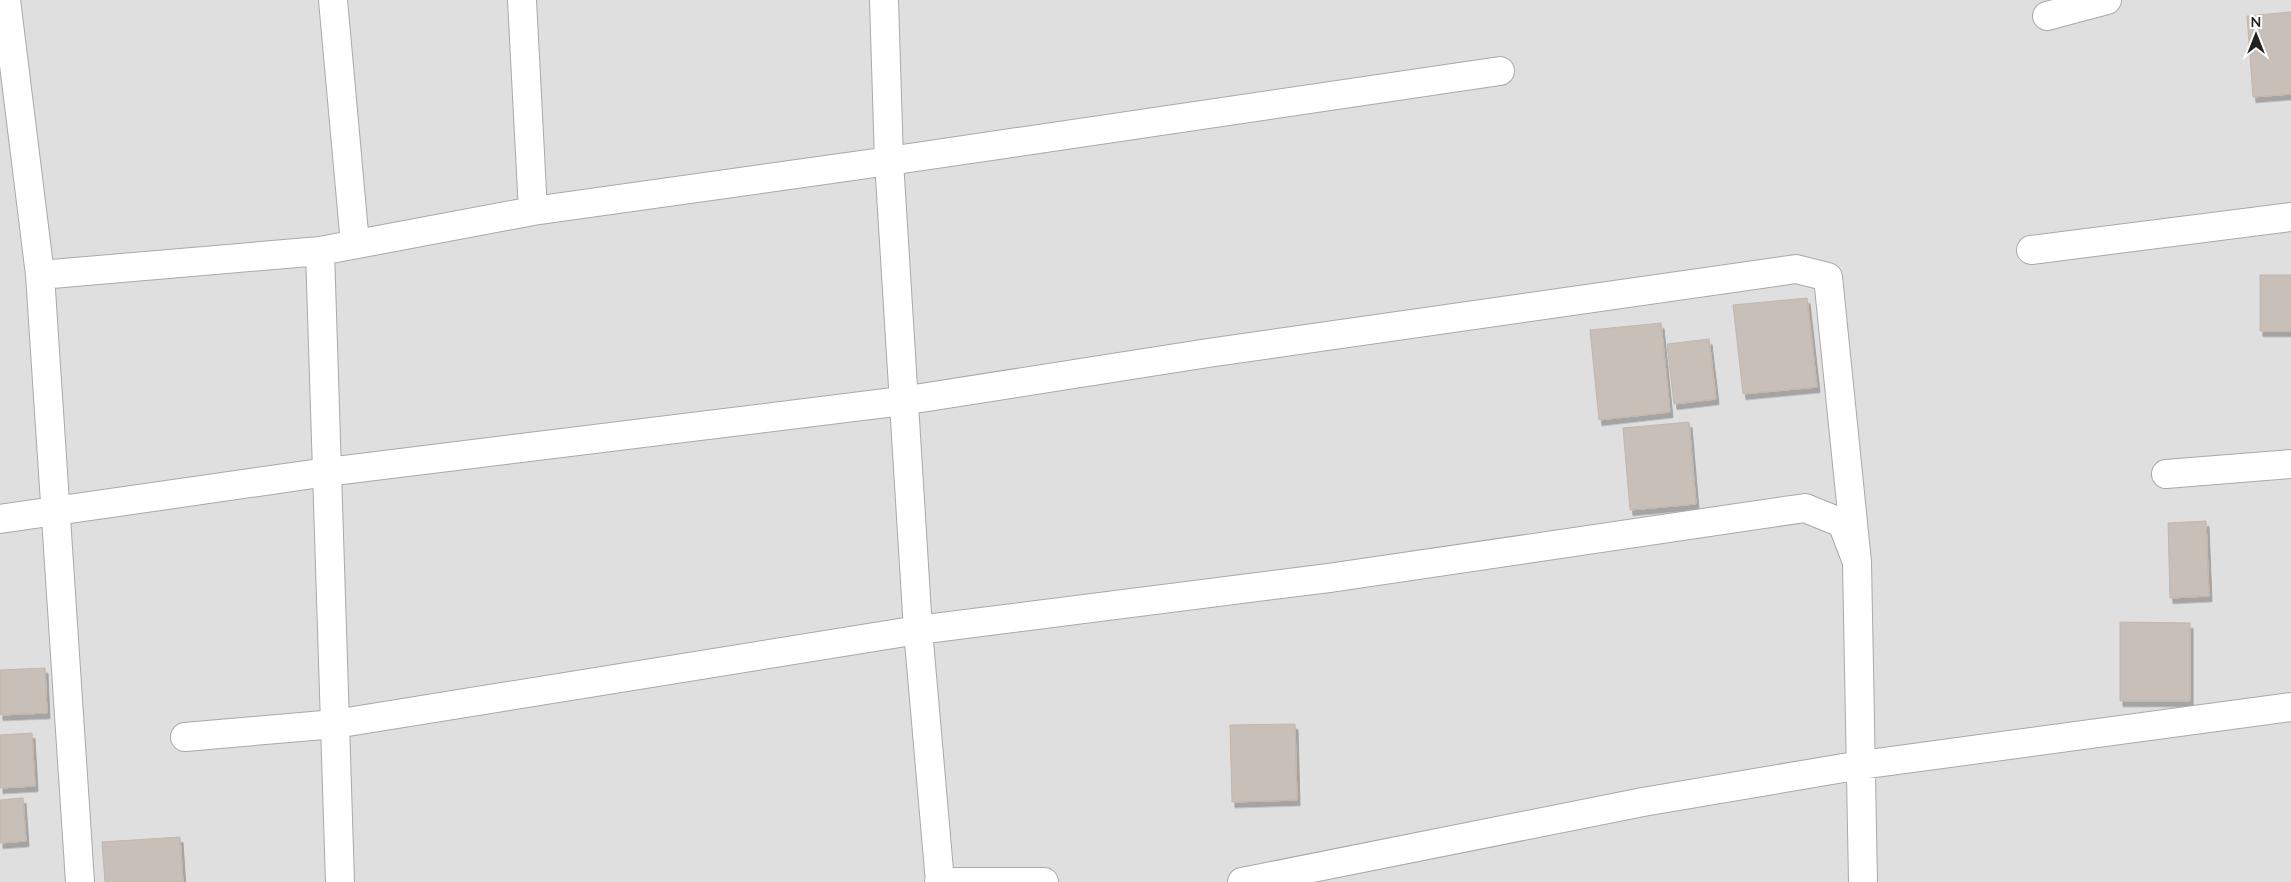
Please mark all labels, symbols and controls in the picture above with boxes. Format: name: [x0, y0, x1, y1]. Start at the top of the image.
north arrow: [2231, 10, 2281, 60]
text: N: [2251, 13, 2261, 30]

